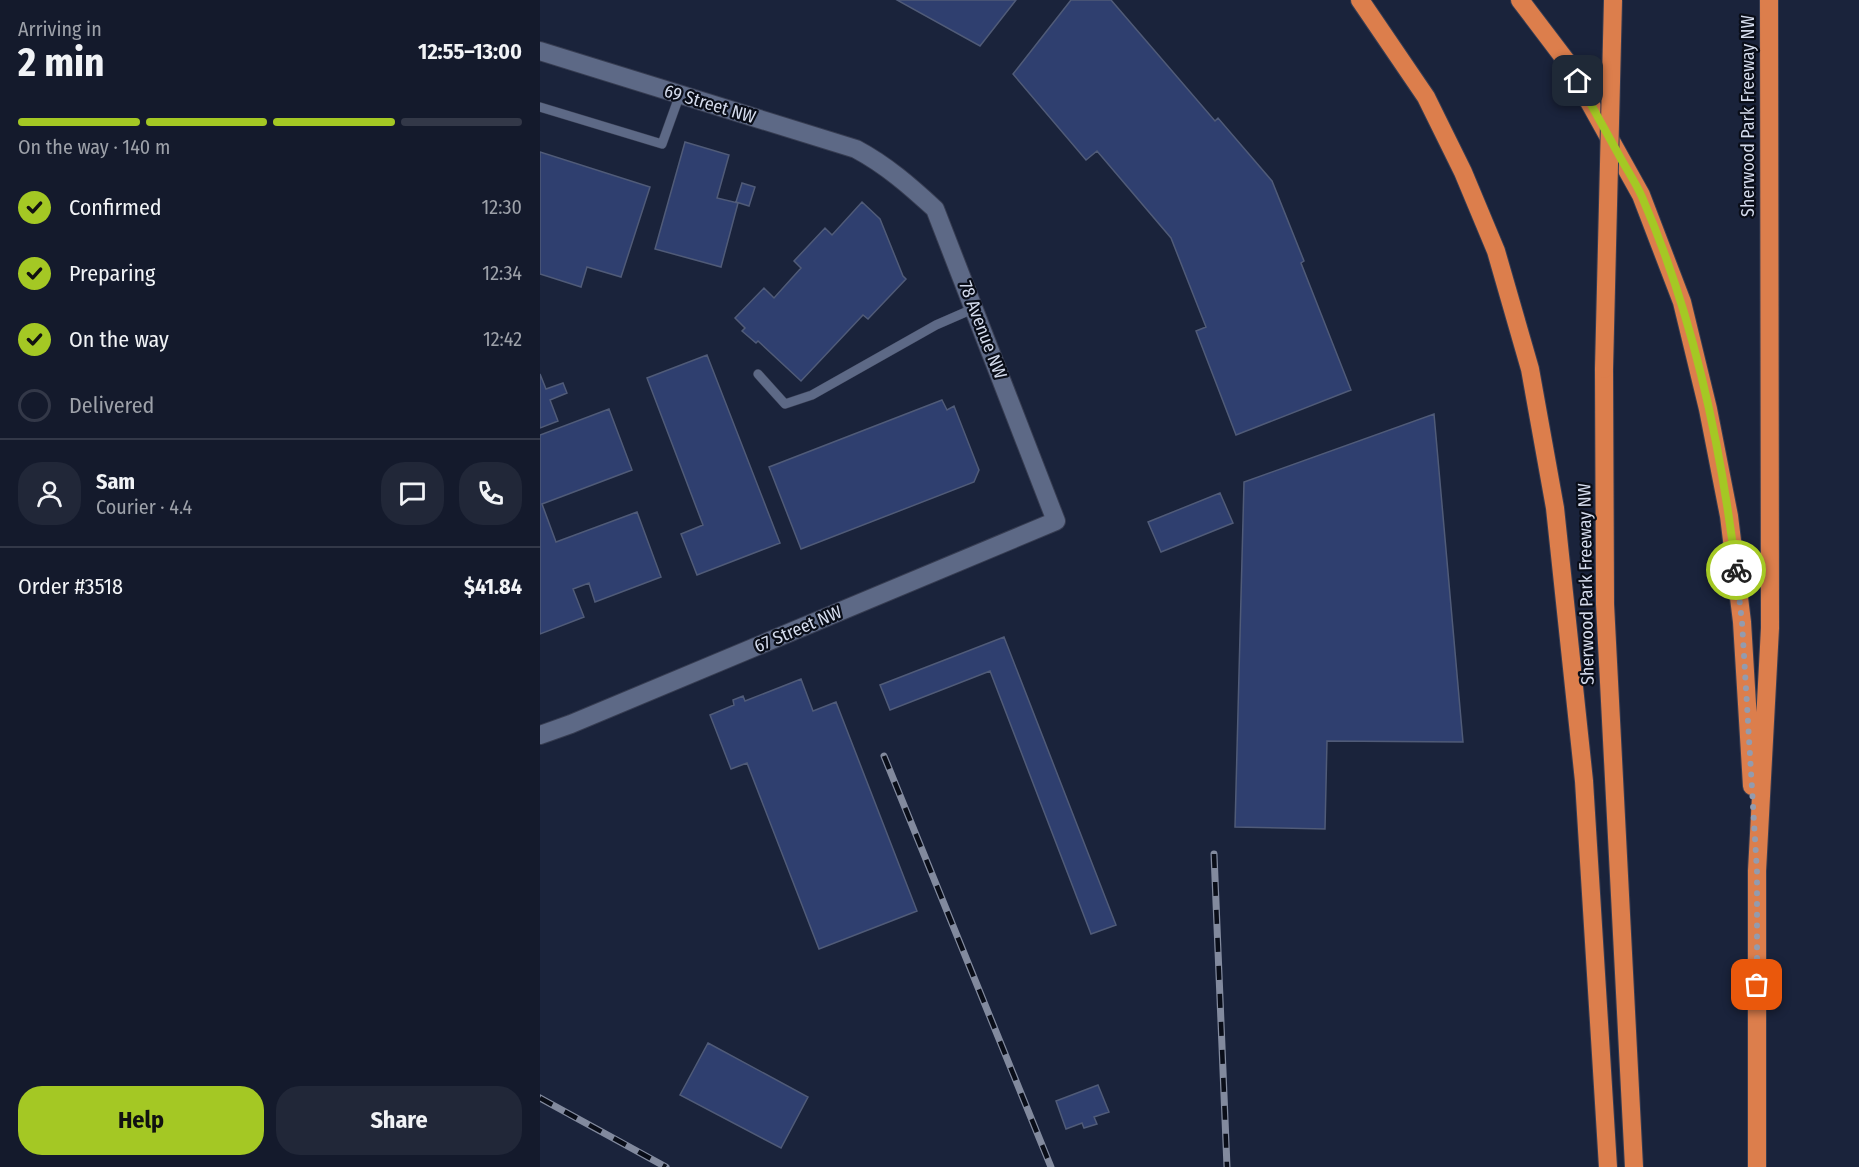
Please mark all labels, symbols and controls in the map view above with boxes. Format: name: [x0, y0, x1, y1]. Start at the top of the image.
street label: Sherwood Park Freeway NW: [1737, 14, 1759, 217]
text: Arriving in: [18, 17, 102, 41]
text: 12:55–13:00: [418, 38, 522, 65]
text: 2 min: [18, 40, 104, 86]
pin: [1552, 55, 1603, 106]
icon: home: [1561, 64, 1594, 97]
street label: 69 Street NW: [662, 80, 759, 128]
text: On the way · 140 m: [18, 135, 170, 159]
icon: check: [18, 191, 51, 224]
text: Confirmed: [69, 194, 162, 221]
text: 12:30: [482, 195, 522, 219]
icon: check: [18, 257, 51, 290]
text: Preparing: [69, 260, 155, 287]
text: 12:34: [482, 261, 522, 285]
street label: 78 Avenue NW: [954, 278, 1012, 382]
icon: check: [18, 323, 51, 356]
text: On the way: [69, 326, 169, 353]
text: 12:42: [483, 327, 522, 351]
text: Delivered: [69, 392, 154, 419]
button: person: [18, 462, 81, 525]
button: chat: [381, 462, 444, 525]
button: phone: [459, 462, 522, 525]
text: Sam: [96, 468, 135, 495]
street label: Sherwood Park Freeway NW: [1573, 482, 1599, 685]
text: Courier · 4.4: [96, 495, 192, 519]
courier: [1706, 540, 1766, 600]
icon: bike: [1720, 554, 1753, 587]
text: Order #3518: [18, 573, 123, 600]
text: $41.84: [464, 573, 522, 600]
street label: 67 Street NW: [751, 601, 846, 657]
pin: [1731, 959, 1782, 1010]
icon: bag: [1740, 968, 1773, 1001]
button: Help: [18, 1086, 264, 1155]
button: Share: [276, 1086, 522, 1155]

